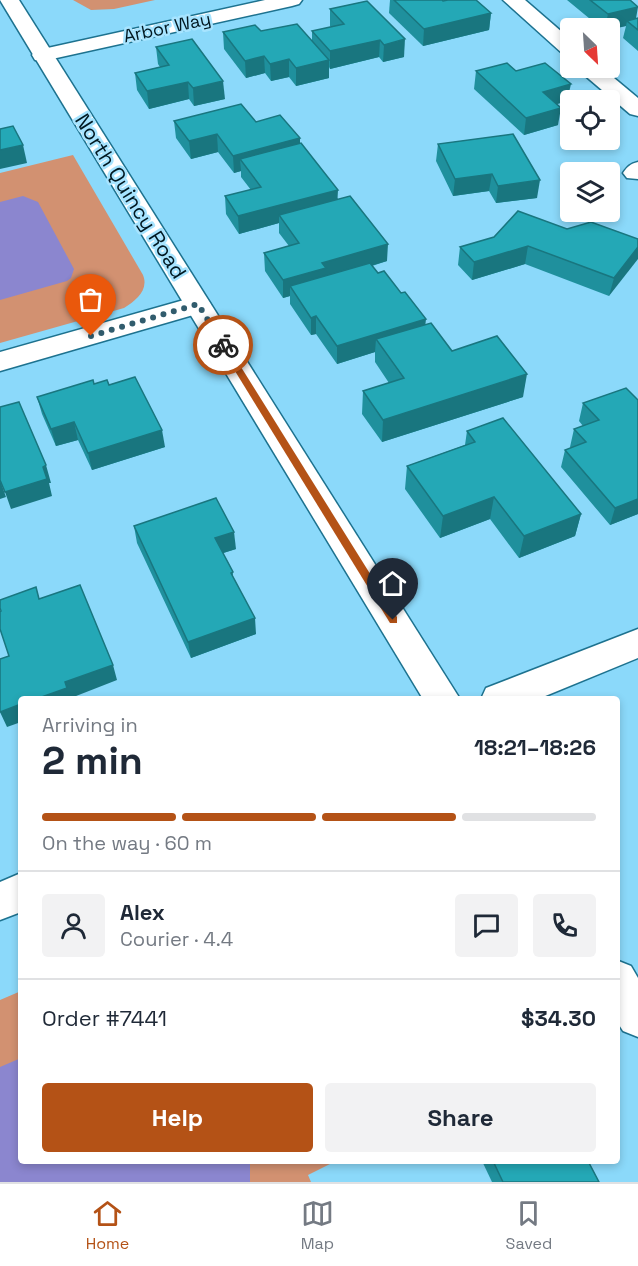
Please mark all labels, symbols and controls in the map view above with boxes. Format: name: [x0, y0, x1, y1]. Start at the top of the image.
street label: Arbor Way: [121, 7, 213, 47]
north arrow: [560, 18, 620, 78]
map controls: [560, 18, 620, 222]
button: locate: [560, 90, 620, 150]
street label: North Quincy Road: [69, 108, 193, 284]
button: layers: [560, 162, 620, 222]
pin: [65, 274, 116, 336]
icon: bag: [74, 283, 107, 316]
courier: [193, 315, 253, 375]
icon: bike: [207, 329, 240, 362]
pin: [367, 558, 418, 620]
icon: home: [376, 567, 409, 600]
text: Arriving in: [42, 712, 138, 738]
text: 18:21–18:26: [474, 733, 596, 761]
text: 2 min: [42, 736, 143, 785]
text: On the way · 60 m: [42, 830, 212, 856]
button: person: [42, 894, 105, 957]
button: chat: [455, 894, 518, 957]
button: phone: [533, 894, 596, 957]
text: Alex: [120, 898, 165, 926]
text: Courier · 4.4: [120, 926, 233, 952]
text: Order #7441: [42, 1004, 167, 1032]
text: $34.30: [521, 1004, 596, 1032]
button: Help: [42, 1083, 313, 1152]
button: Share: [325, 1083, 596, 1152]
tab: Home: [86, 1197, 129, 1254]
tab: Map: [301, 1197, 334, 1254]
tab: Saved: [506, 1197, 552, 1254]

